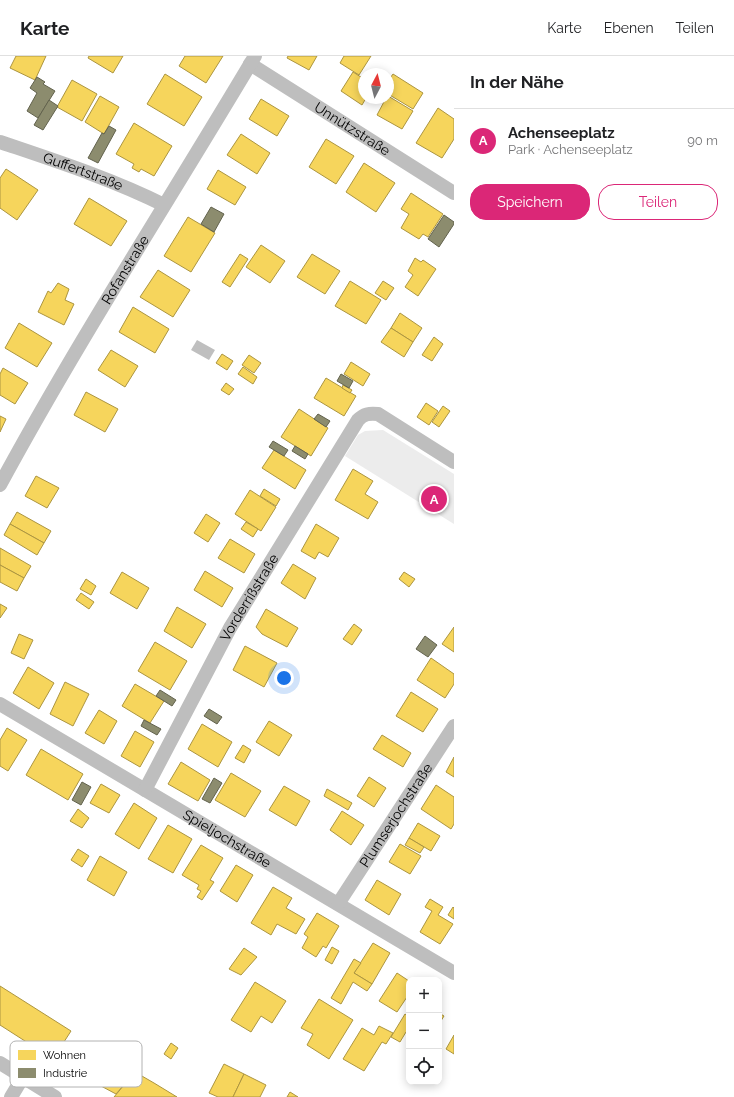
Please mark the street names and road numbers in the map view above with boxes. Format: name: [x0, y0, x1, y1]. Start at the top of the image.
street label: Unnützstraße: [311, 99, 393, 159]
street label: Guffertstraße: [41, 149, 125, 193]
street label: Rofanstraße: [98, 232, 152, 307]
street label: Vorderrißstraße: [217, 551, 282, 644]
street label: Plumserjochstraße: [356, 760, 436, 870]
street label: Spieljochstraße: [180, 806, 274, 871]

